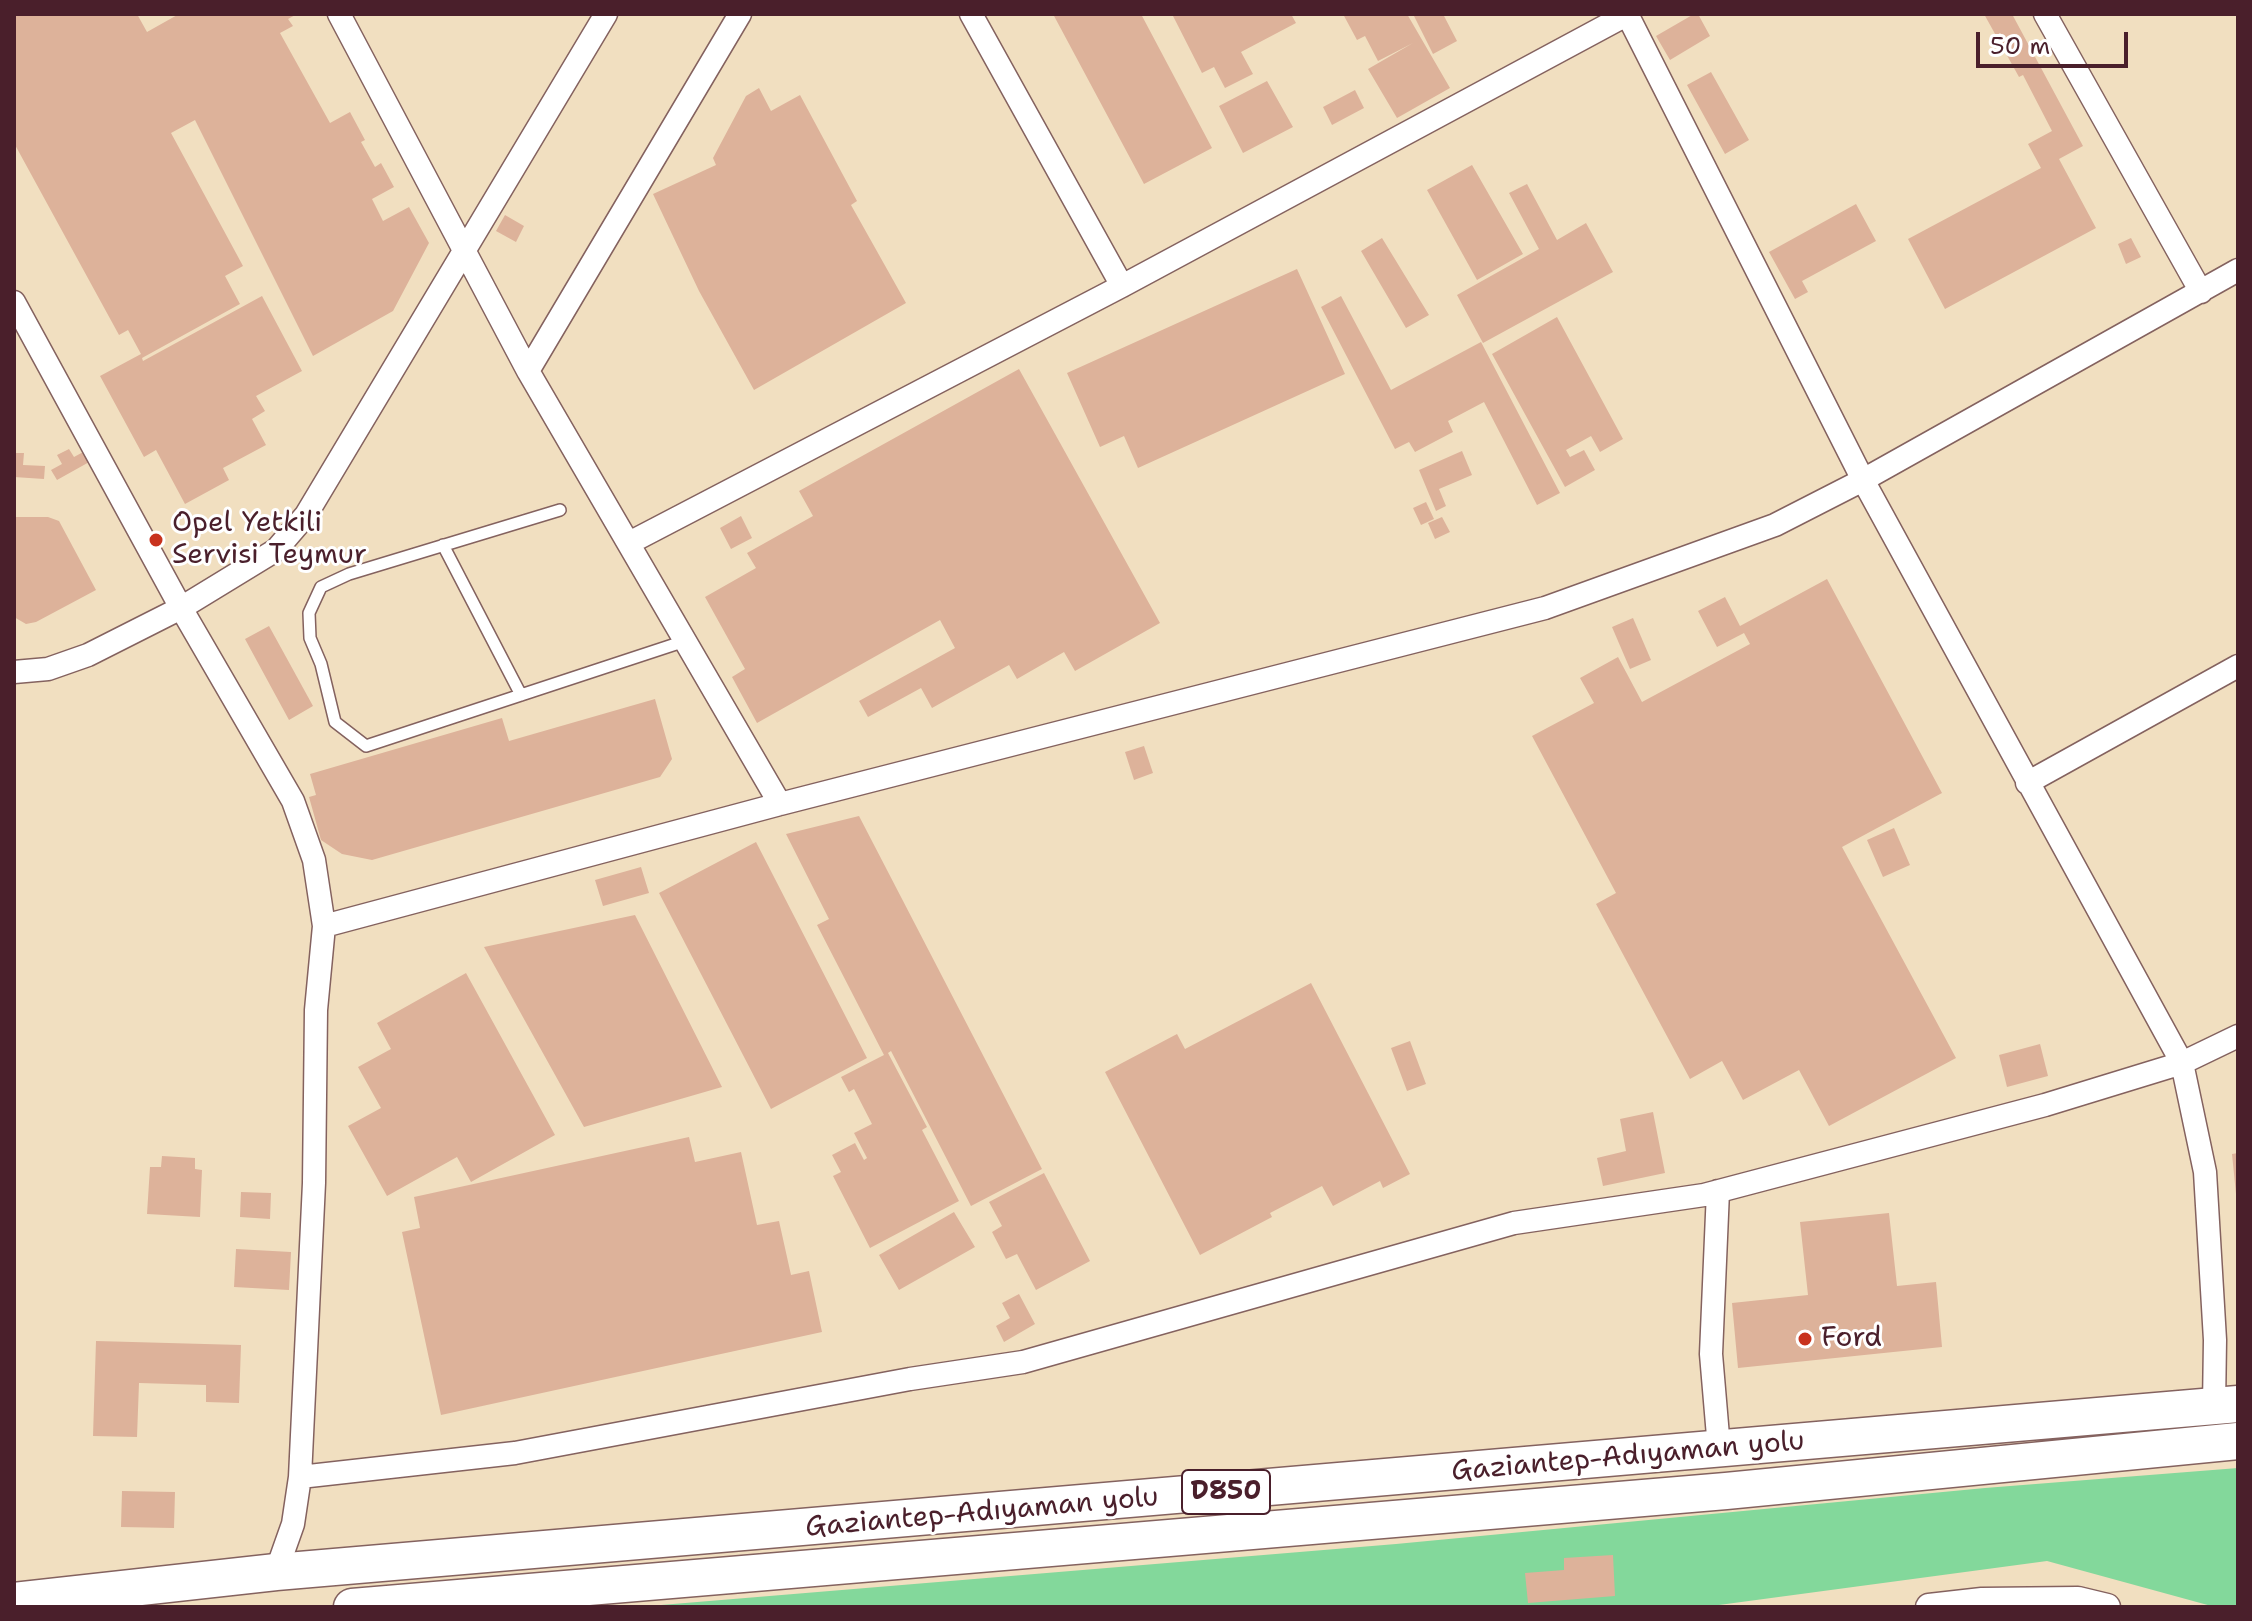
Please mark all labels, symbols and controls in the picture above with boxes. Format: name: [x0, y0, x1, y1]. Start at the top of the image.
scale bar: [1980, 16, 2132, 66]
text: 50 m: [1990, 30, 2050, 62]
place label: Opel Yetkili Servisi Teymur: [172, 507, 367, 573]
marker: Opel Yetkili Servisi Teymur: [147, 531, 165, 549]
place label: Ford: [1821, 1322, 1882, 1356]
marker: Ford: [1796, 1330, 1814, 1348]
street label: Gaziantep-Adıyaman yolu: [1450, 1425, 1806, 1489]
road number: D850: [1182, 1470, 1270, 1514]
street label: Gaziantep-Adıyaman yolu: [804, 1481, 1160, 1545]

